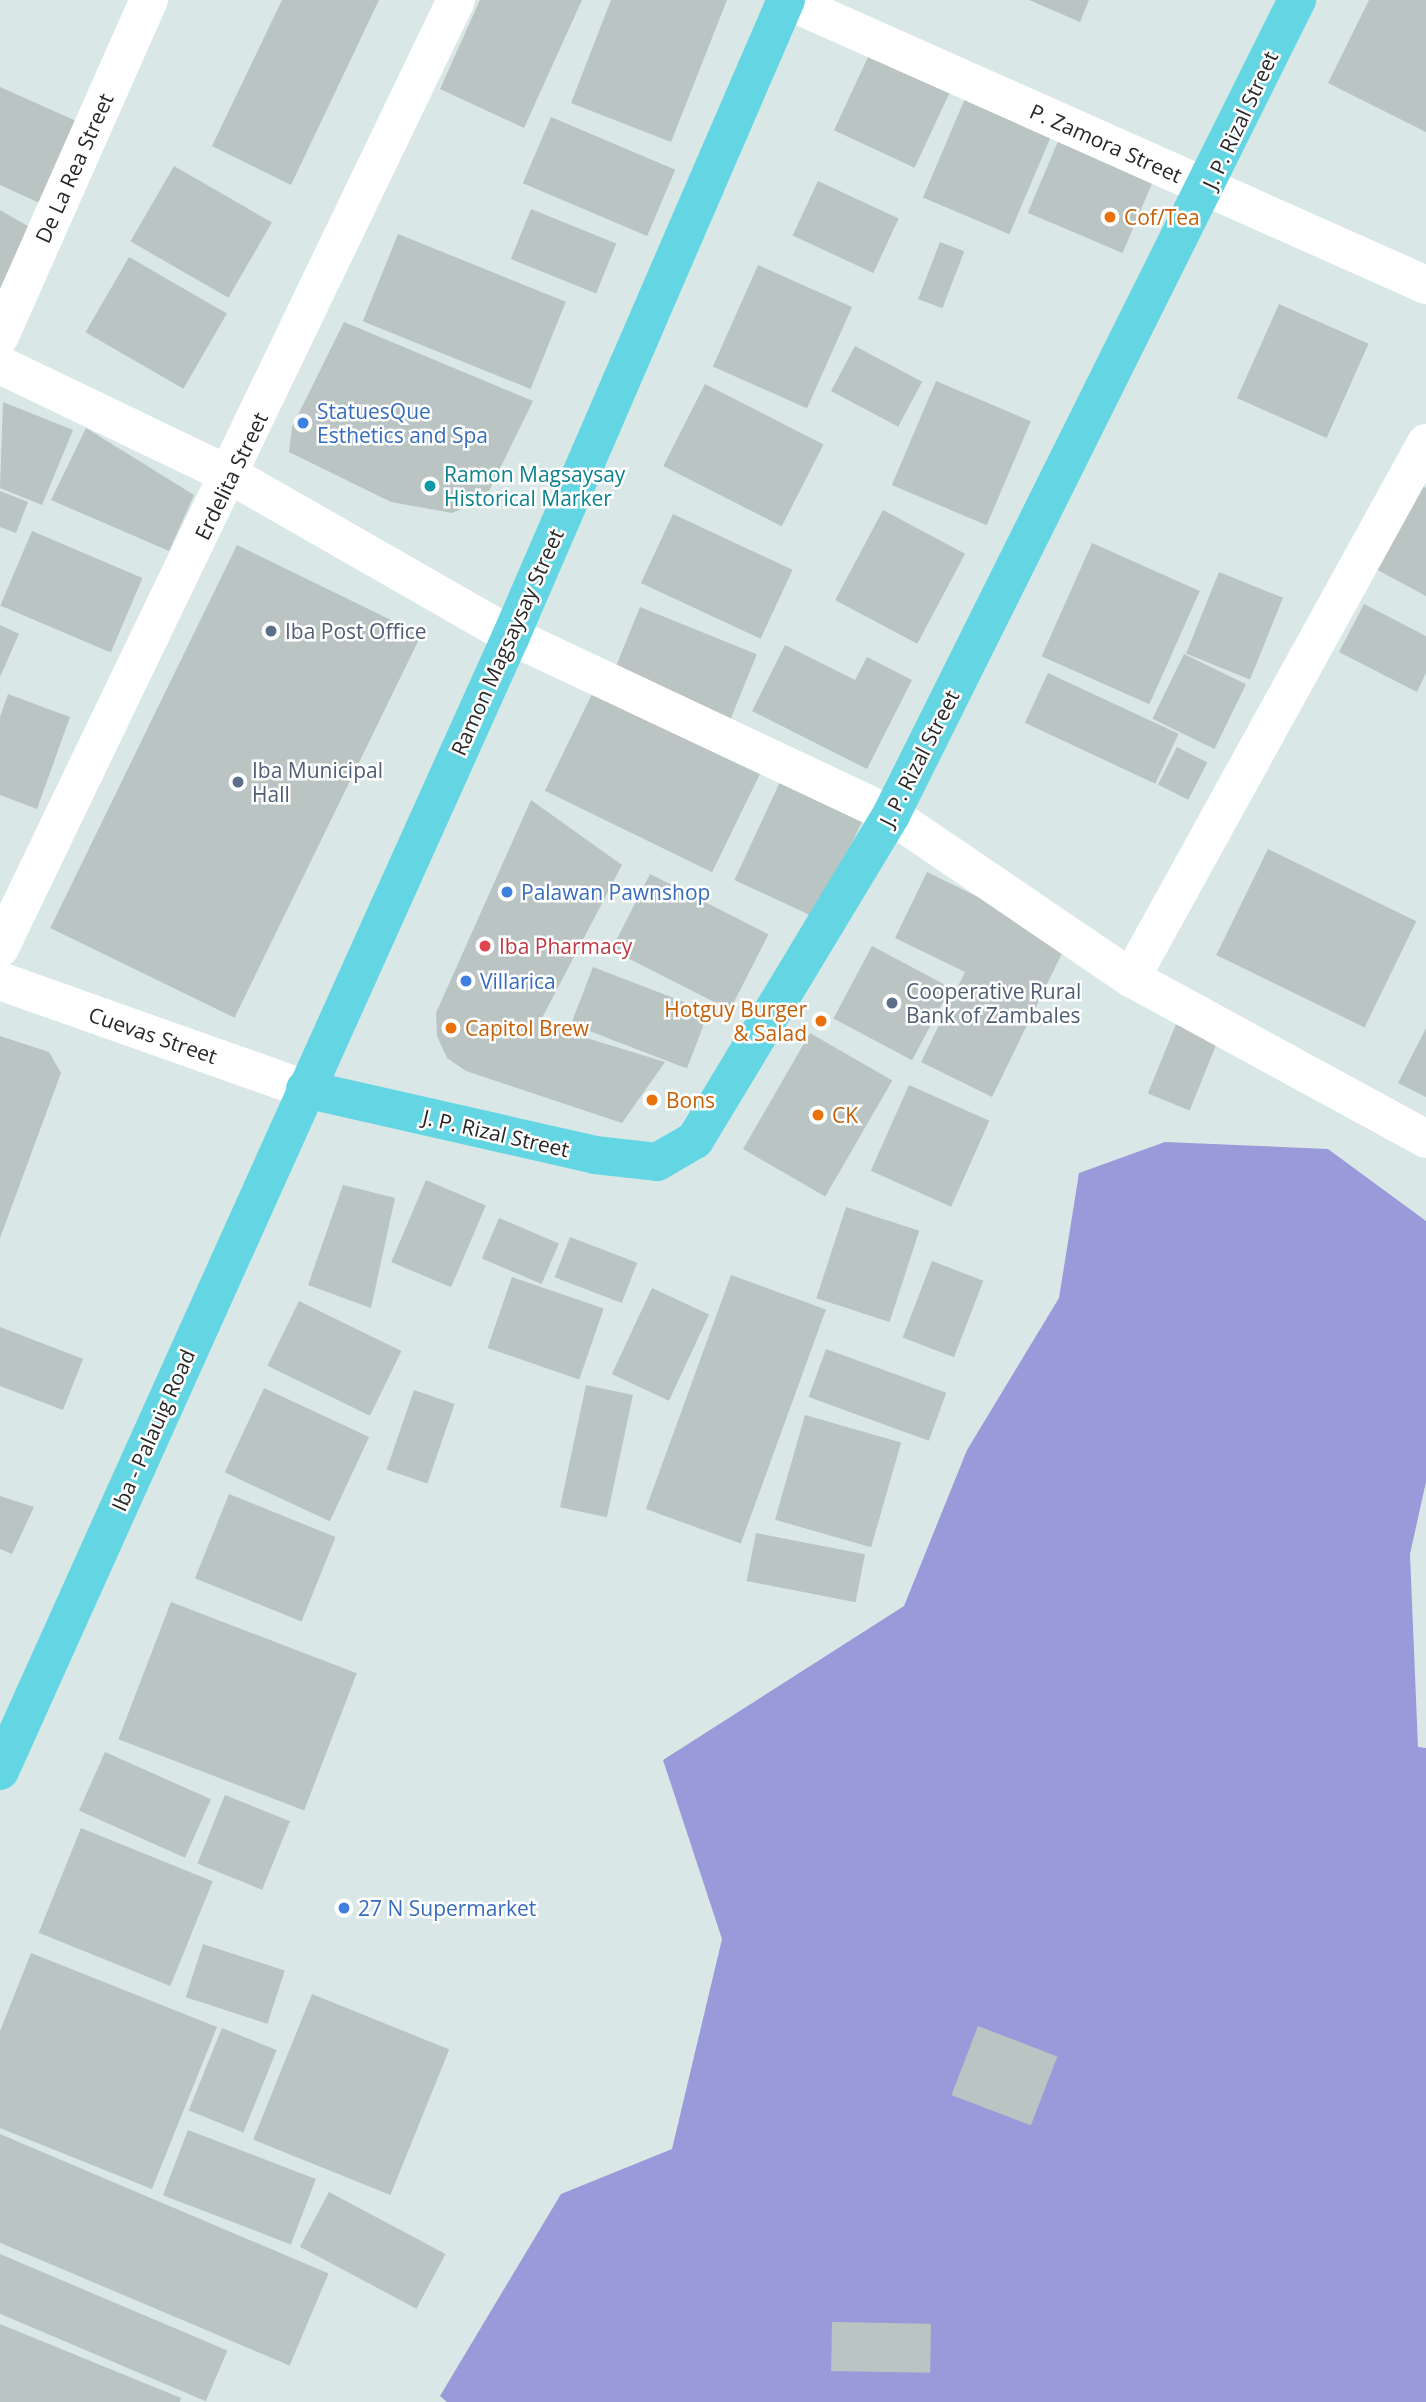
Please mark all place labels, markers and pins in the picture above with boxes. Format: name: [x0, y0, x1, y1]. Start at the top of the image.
place label: Cof/Tea: [1124, 204, 1200, 230]
marker: Cof/Tea: [1102, 209, 1118, 225]
place label: StatuesQue Esthetics and Spa: [317, 398, 488, 448]
marker: StatuesQue Esthetics and Spa: [295, 415, 311, 431]
place label: Ramon Magsaysay Historical Marker: [444, 461, 625, 511]
marker: Ramon Magsaysay Historical Marker: [422, 478, 438, 494]
place label: Iba Post Office: [285, 618, 427, 644]
marker: Iba Post Office: [263, 623, 279, 639]
place label: Iba Municipal Hall: [252, 757, 383, 807]
marker: Iba Municipal Hall: [230, 774, 246, 790]
place label: Palawan Pawnshop: [521, 879, 710, 905]
marker: Palawan Pawnshop: [499, 884, 515, 900]
place label: Iba Pharmacy: [499, 933, 632, 959]
marker: Iba Pharmacy: [477, 938, 493, 954]
place label: Villarica: [480, 968, 556, 994]
marker: Villarica: [458, 973, 474, 989]
place label: Cooperative Rural Bank of Zambales: [906, 978, 1081, 1028]
marker: Cooperative Rural Bank of Zambales: [884, 995, 900, 1011]
place label: Hotguy Burger & Salad: [664, 996, 807, 1046]
marker: Hotguy Burger & Salad: [813, 1013, 829, 1029]
place label: Capitol Brew: [465, 1015, 589, 1041]
marker: Capitol Brew: [443, 1020, 459, 1036]
place label: Bons: [666, 1087, 715, 1113]
marker: Bons: [644, 1092, 660, 1108]
place label: CK: [832, 1102, 858, 1128]
marker: CK: [810, 1107, 826, 1123]
place label: 27 N Supermarket: [358, 1895, 536, 1921]
marker: 27 N Supermarket: [336, 1900, 352, 1916]

